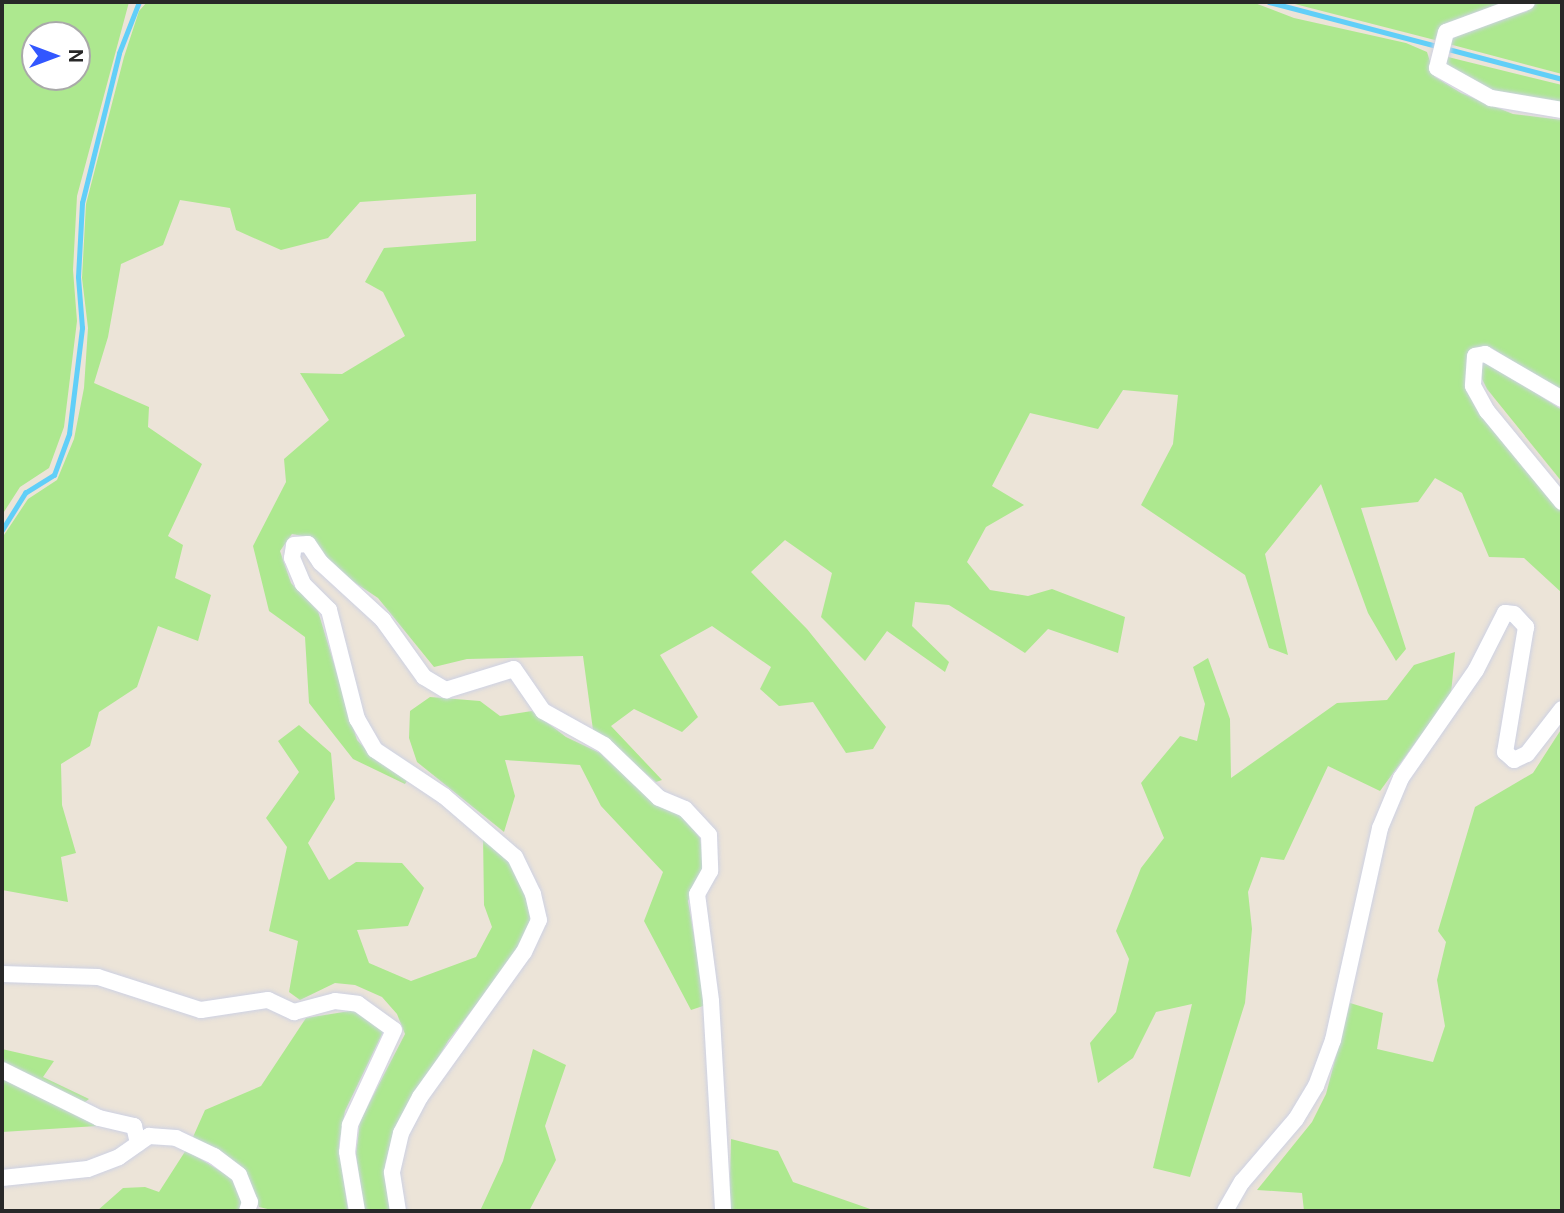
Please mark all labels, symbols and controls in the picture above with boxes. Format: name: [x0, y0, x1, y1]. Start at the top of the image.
north arrow: [21, 21, 91, 91]
text: N: [63, 49, 88, 63]

